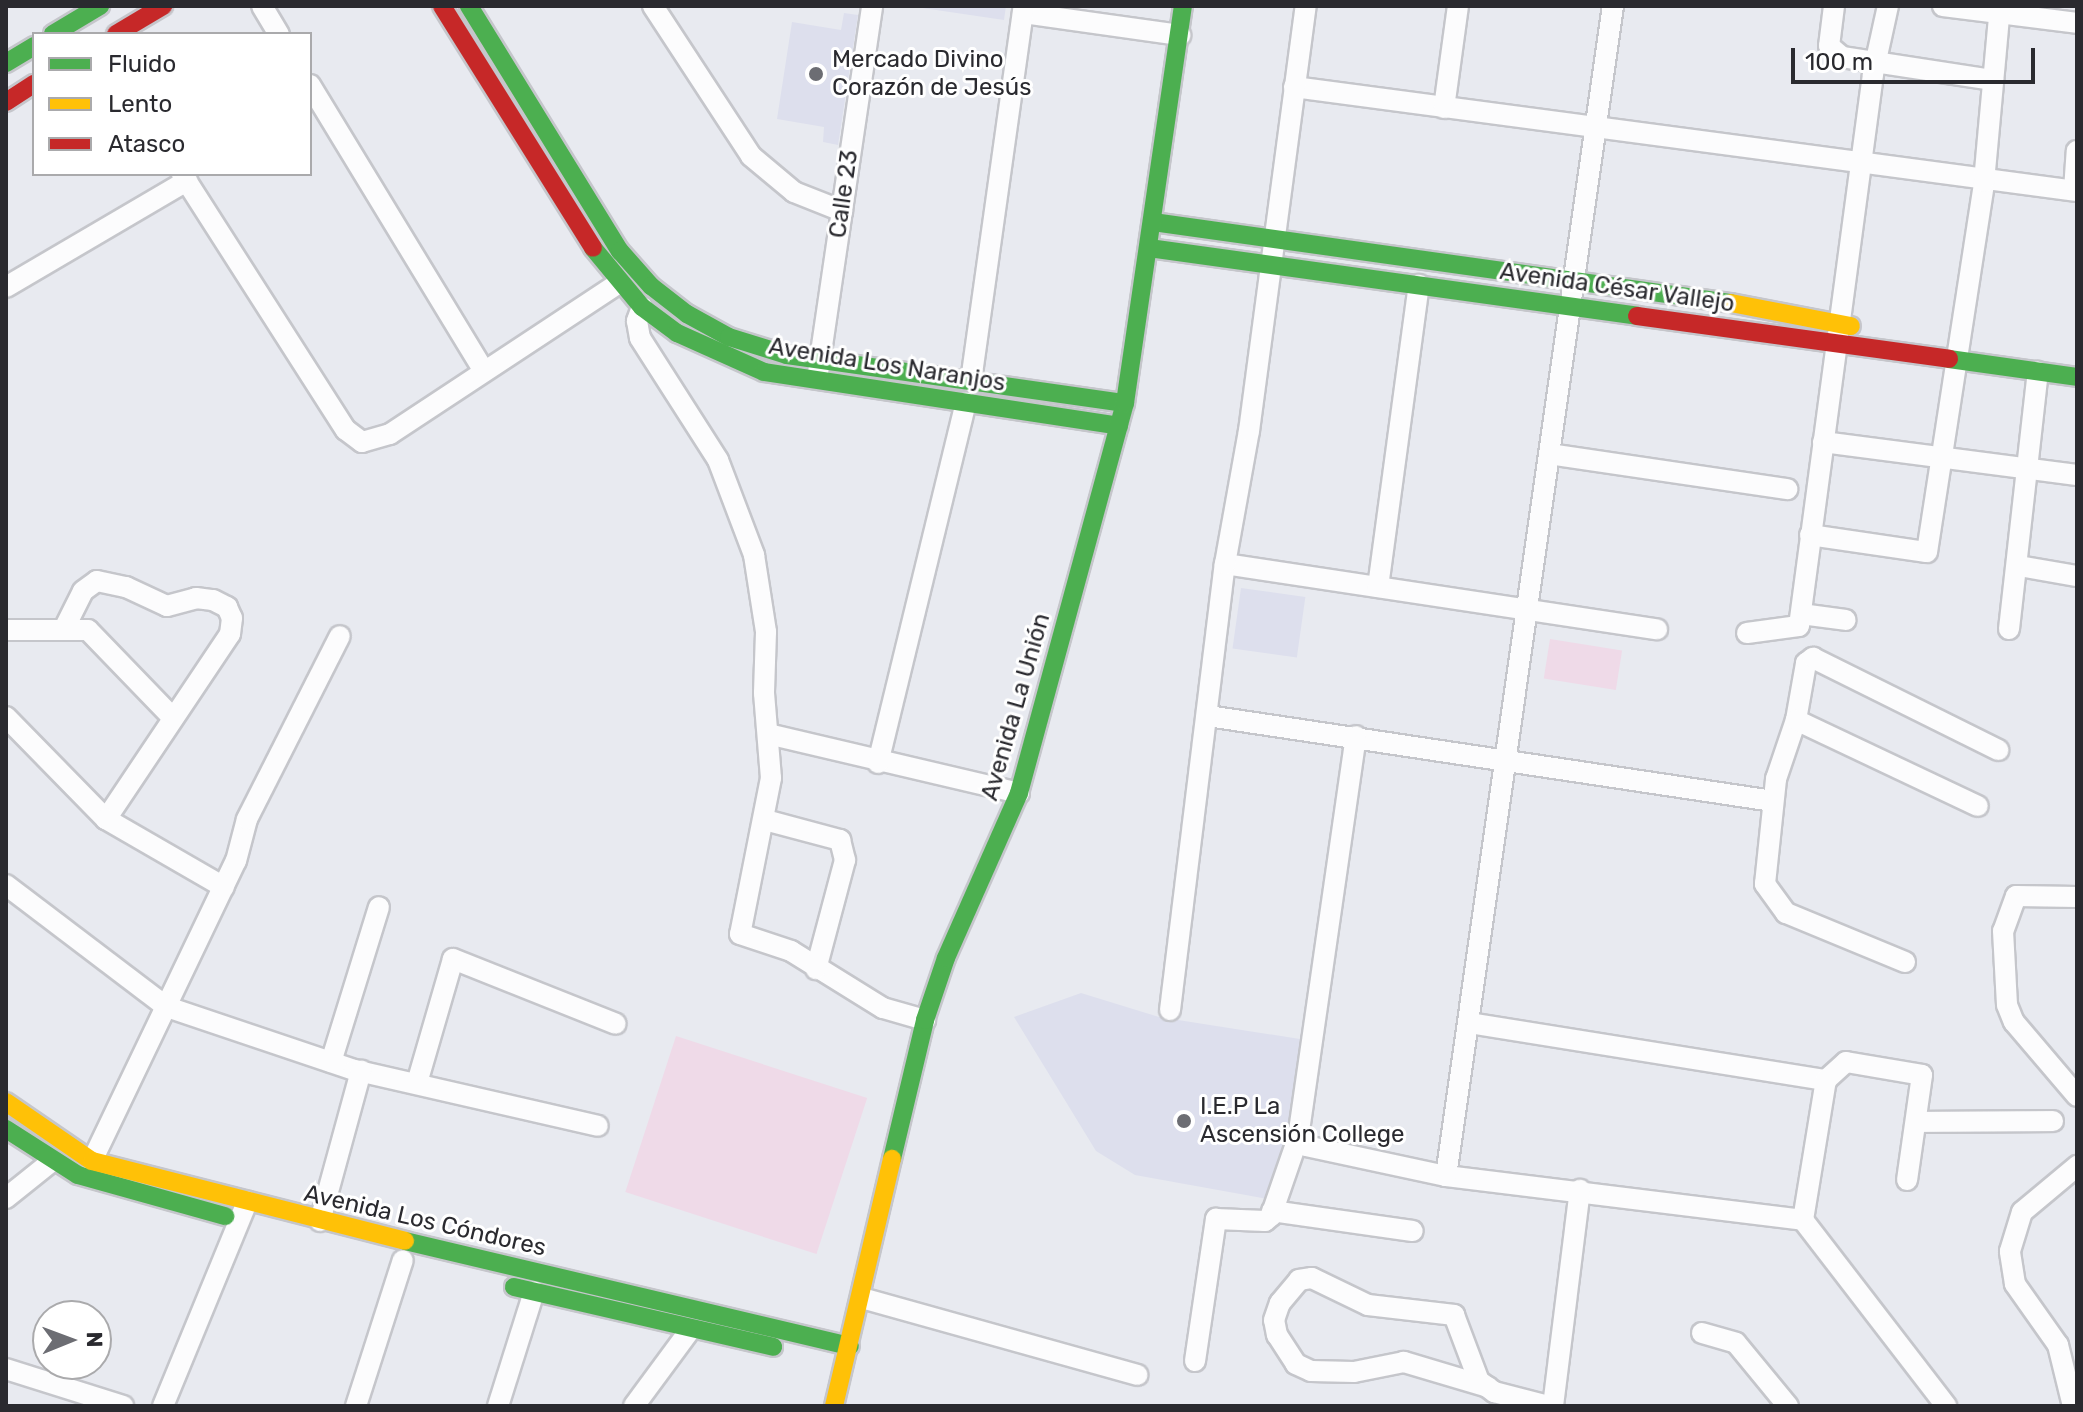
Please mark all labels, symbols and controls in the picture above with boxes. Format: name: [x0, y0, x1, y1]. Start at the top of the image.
legend: [32, 32, 312, 176]
scale bar: [1795, 32, 2039, 82]
place label: Mercado Divino Corazón de Jesús: [832, 46, 1031, 102]
text: 100 m: [1805, 48, 1873, 76]
text: Fluido: [108, 50, 176, 78]
marker: Mercado Divino Corazón de Jesús: [807, 65, 825, 83]
text: Lento: [108, 90, 172, 118]
text: Atasco: [108, 130, 185, 158]
street label: Calle 23: [824, 148, 864, 240]
street label: Avenida César Vallejo: [1497, 257, 1737, 319]
street label: Avenida Los Naranjos: [767, 332, 1007, 398]
street label: Avenida La Unión: [975, 610, 1057, 804]
place label: I.E.P La Ascensión College: [1200, 1093, 1404, 1149]
marker: I.E.P La Ascensión College: [1175, 1112, 1193, 1130]
street label: Avenida Los Cóndores: [301, 1179, 549, 1263]
north arrow: [32, 1300, 112, 1380]
text: N: [81, 1331, 108, 1348]

